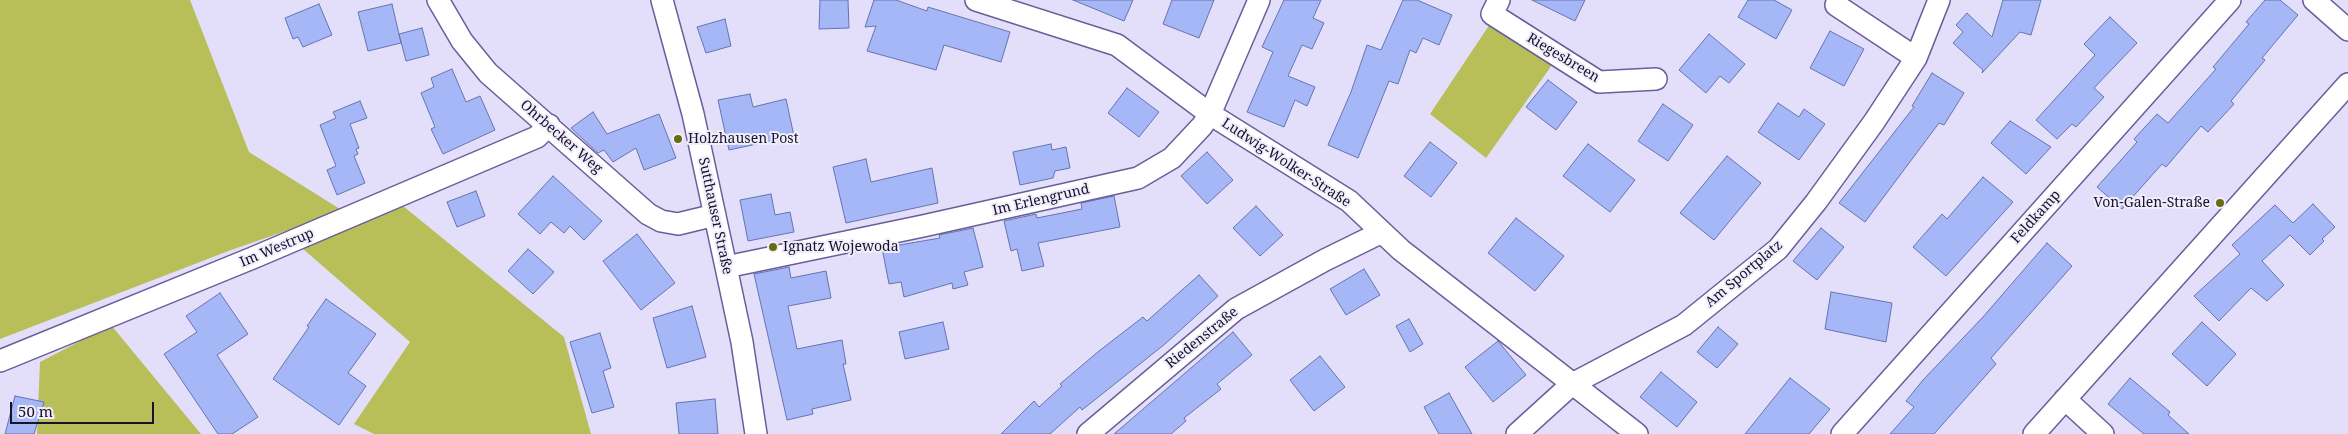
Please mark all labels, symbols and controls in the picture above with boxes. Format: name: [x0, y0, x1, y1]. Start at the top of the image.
street label: Riegesbreen: [1524, 30, 1602, 86]
street label: Ohrbecker Weg: [517, 97, 605, 177]
street label: Ludwig-Wolker-Straße: [1218, 115, 1354, 211]
place label: Holzhausen Post: [688, 131, 799, 147]
marker: Holzhausen Post: [672, 133, 684, 145]
street label: Sutthauser Straße: [694, 156, 736, 276]
street label: Im Erlengrund: [991, 181, 1091, 219]
street label: Feldkamp: [2008, 187, 2064, 247]
place label: Von-Galen-Straße: [2094, 195, 2210, 211]
marker: Von-Galen-Straße: [2214, 197, 2226, 209]
street label: Im Westrup: [238, 225, 316, 271]
street label: Am Sportplatz: [1702, 237, 1786, 311]
place label: Ignatz Wojewoda: [783, 239, 899, 255]
marker: Ignatz Wojewoda: [767, 241, 779, 253]
street label: Riedenstraße: [1162, 304, 1242, 372]
scale bar: [12, 392, 156, 424]
text: 50 m: [18, 401, 53, 421]

